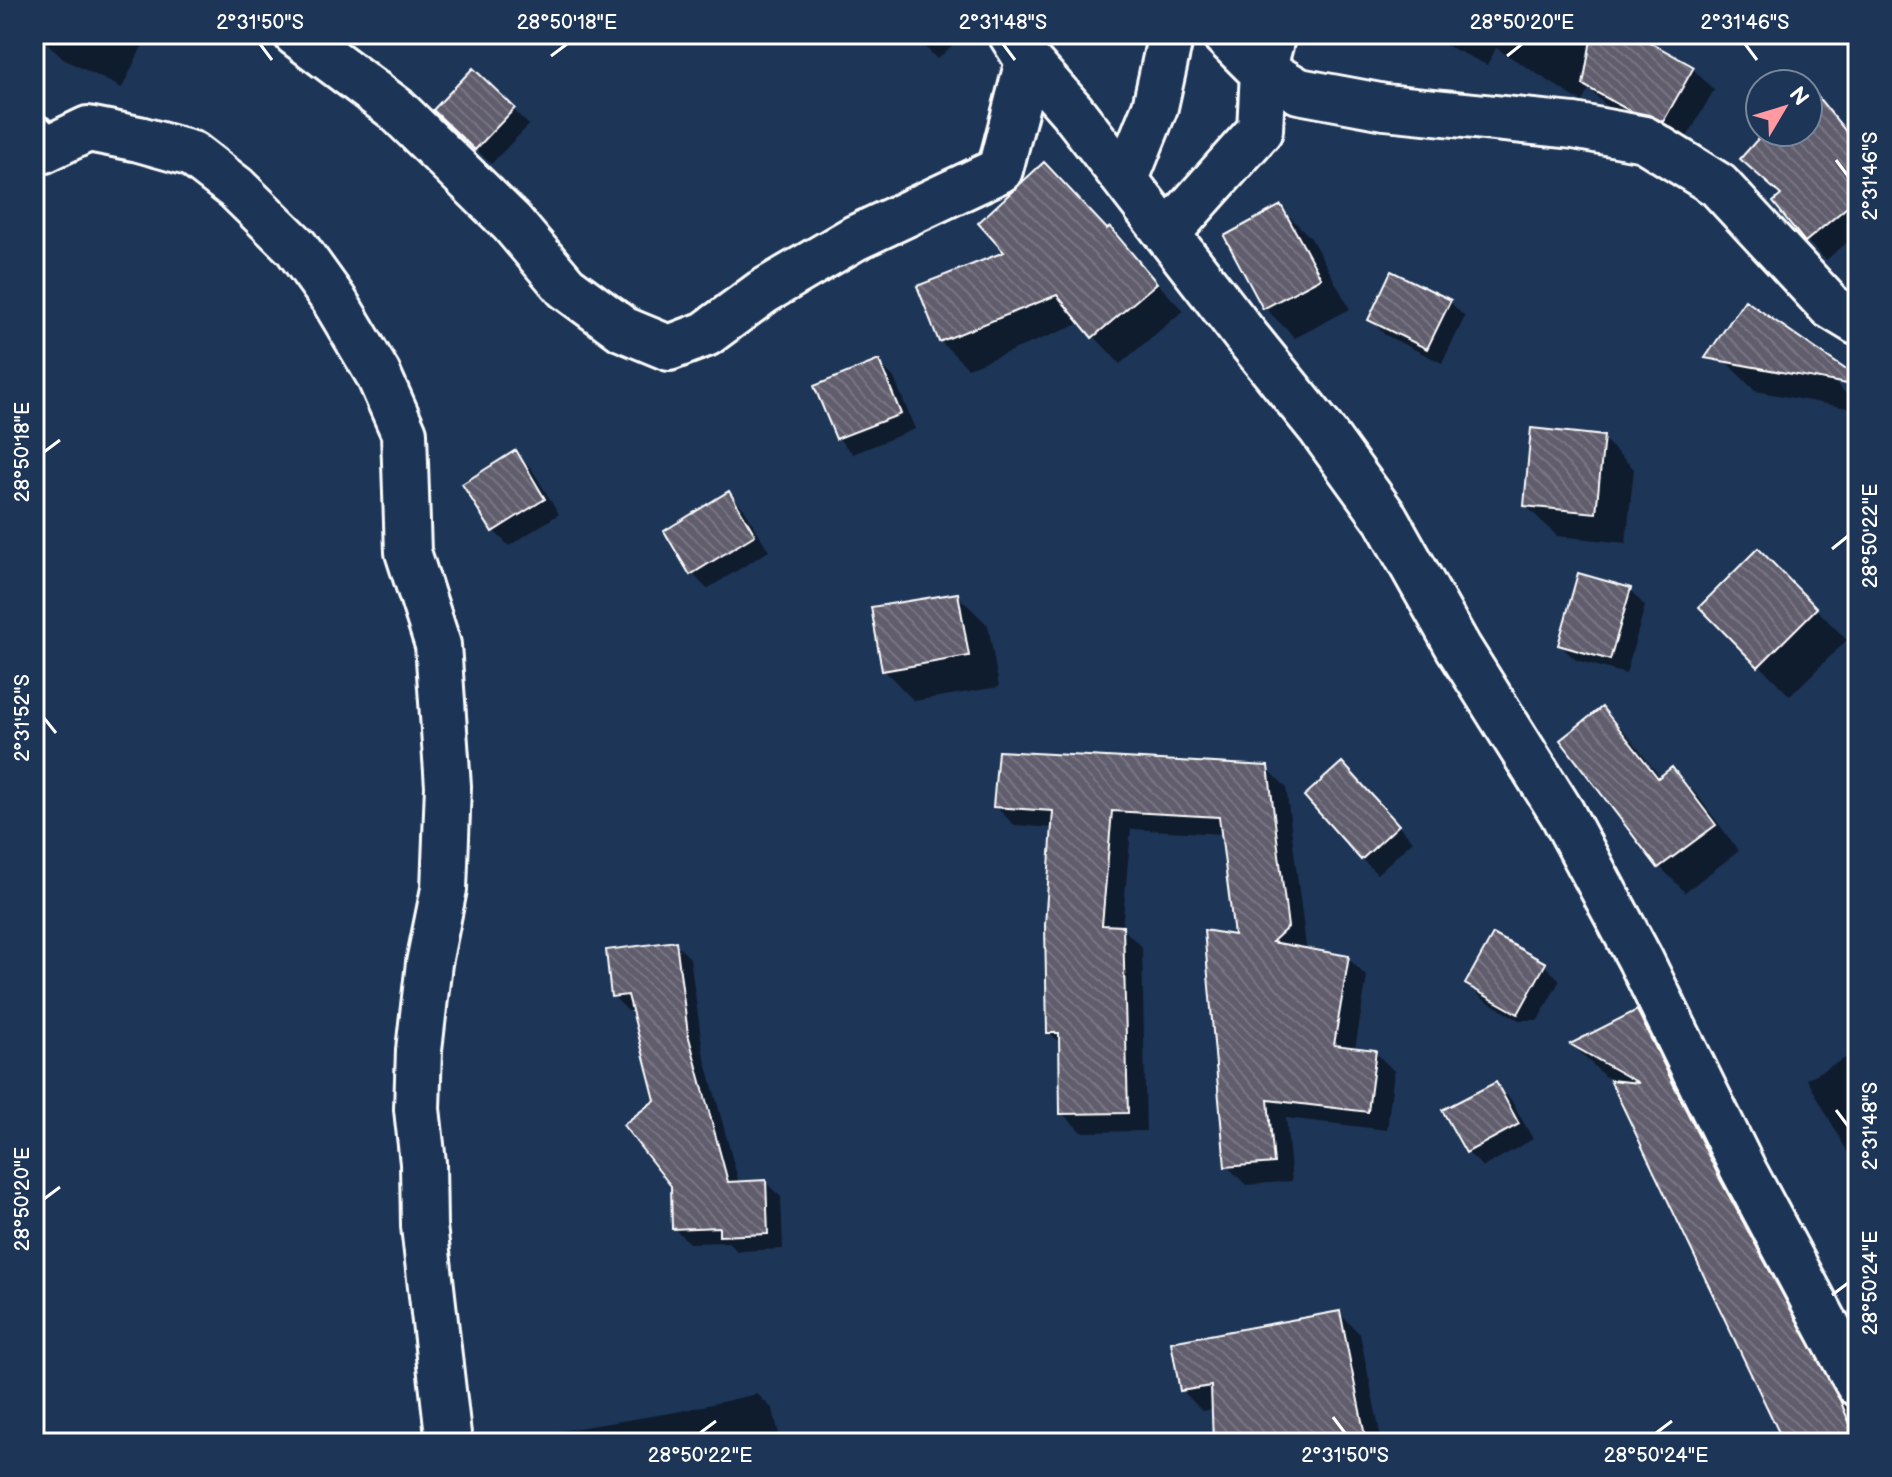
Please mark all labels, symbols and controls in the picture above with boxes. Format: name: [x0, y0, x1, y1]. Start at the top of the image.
text: 2°31'50"S: [216, 11, 304, 35]
text: 28°50'18"E: [517, 11, 617, 35]
text: 2°31'48"S: [959, 11, 1047, 35]
text: 28°50'20"E: [1470, 11, 1574, 35]
text: 2°31'46"S: [1701, 11, 1789, 35]
north arrow: [1744, 68, 1824, 148]
text: N: [1783, 82, 1814, 111]
text: 2°31'46"S: [1859, 132, 1883, 220]
text: 28°50'18"E: [11, 402, 35, 502]
text: 28°50'22"E: [1859, 484, 1883, 588]
text: 2°31'52"S: [11, 674, 35, 762]
text: 2°31'48"S: [1859, 1082, 1883, 1170]
text: 28°50'20"E: [11, 1147, 35, 1251]
text: 28°50'24"E: [1859, 1231, 1883, 1335]
text: 28°50'22"E: [648, 1444, 752, 1468]
text: 2°31'50"S: [1301, 1444, 1389, 1468]
text: 28°50'24"E: [1604, 1444, 1708, 1468]

